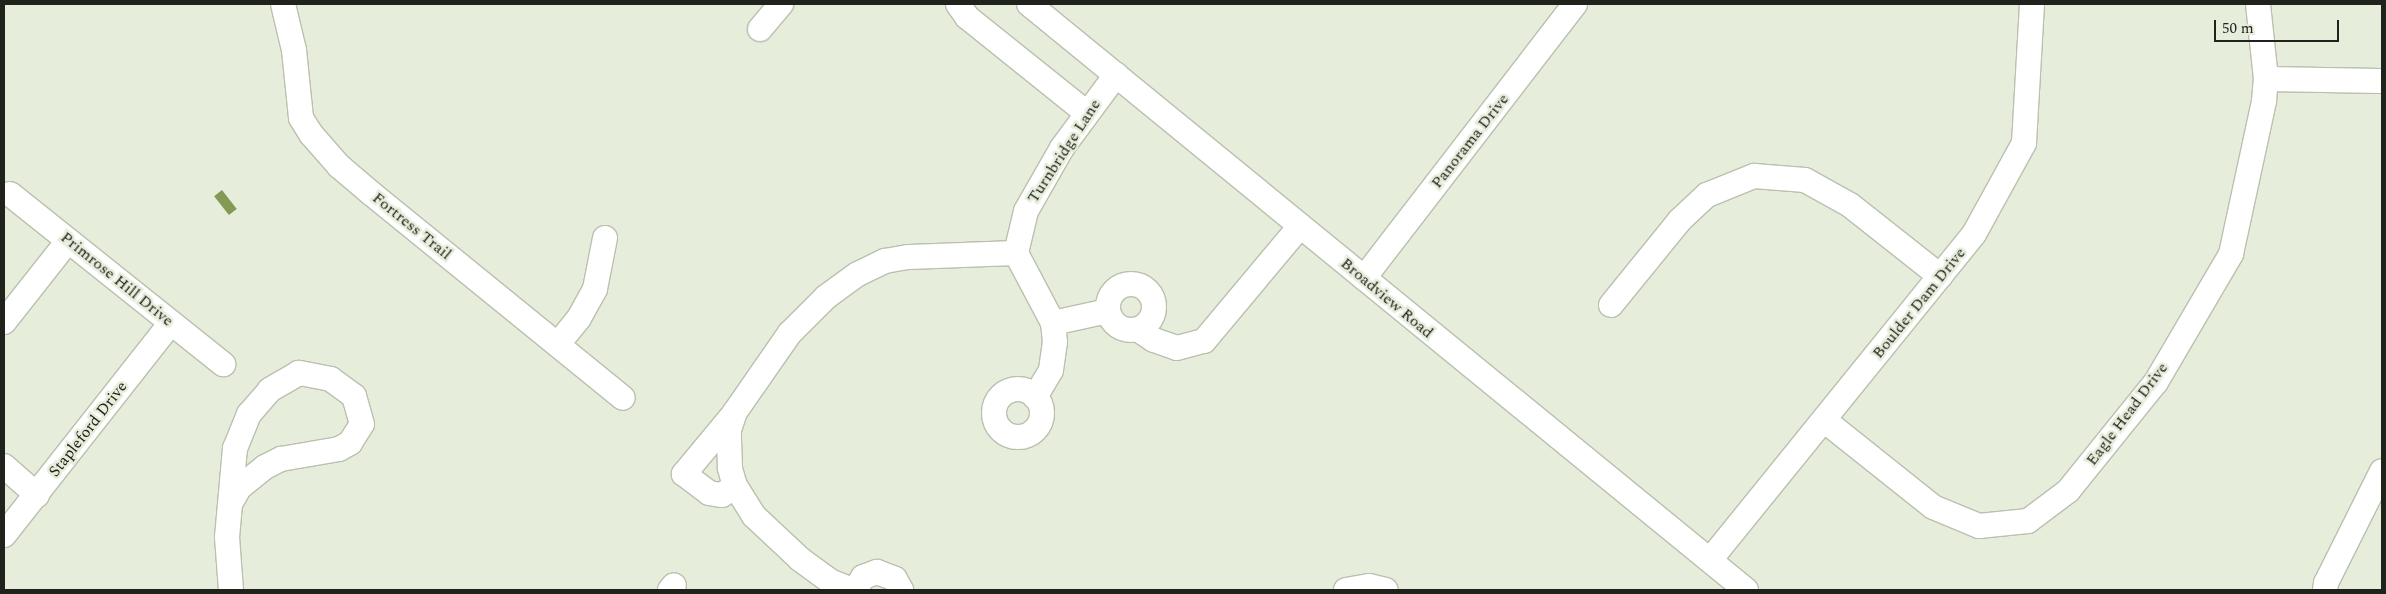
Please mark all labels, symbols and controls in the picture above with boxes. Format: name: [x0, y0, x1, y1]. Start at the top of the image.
scale bar: [2216, 10, 2341, 42]
text: 50 m: [2222, 17, 2254, 40]
street label: Panorama Drive: [1427, 90, 1513, 192]
street label: Turnbridge Lane: [1023, 96, 1105, 206]
street label: Fortress Trail: [369, 188, 455, 264]
street label: Primrose Hill Drive: [57, 228, 177, 330]
street label: Boulder Dam Drive: [1868, 244, 1970, 362]
street label: Broadview Road: [1337, 254, 1437, 342]
street label: Eagle Head Drive: [2082, 359, 2172, 469]
street label: Stapleford Drive: [45, 377, 131, 481]

